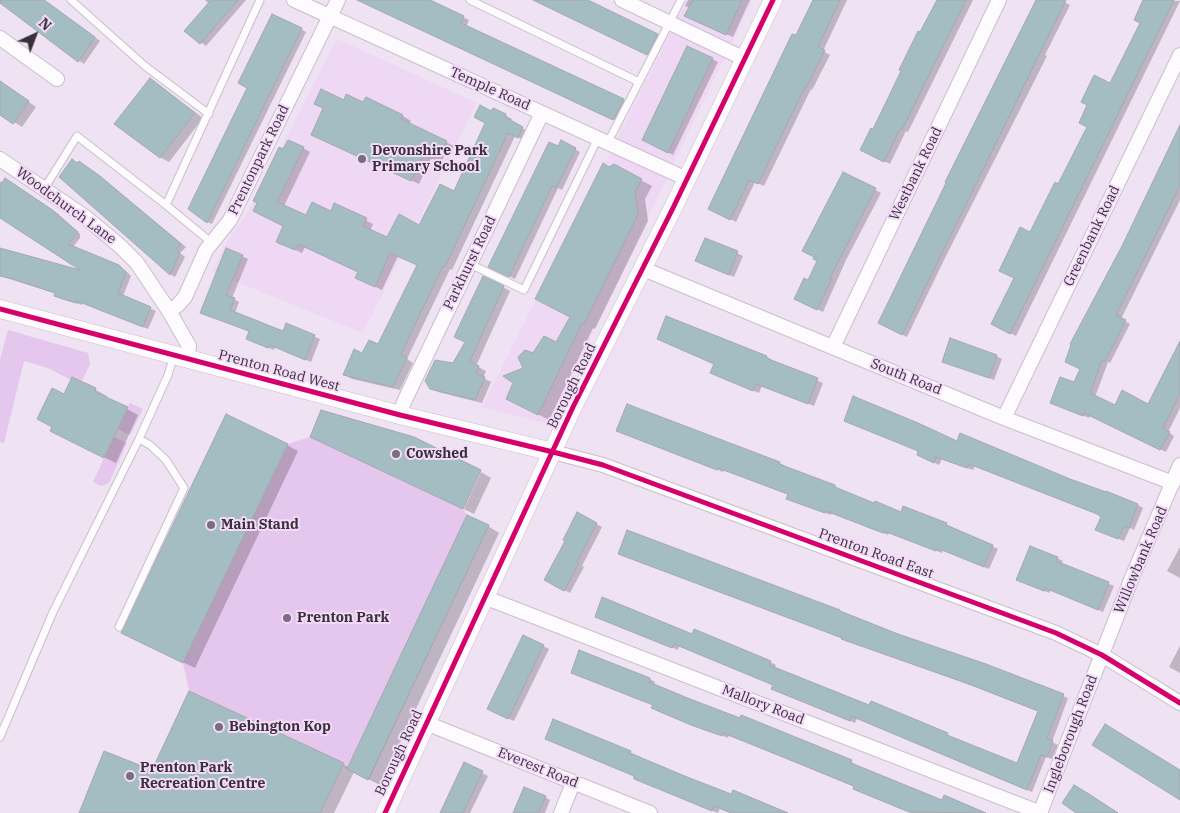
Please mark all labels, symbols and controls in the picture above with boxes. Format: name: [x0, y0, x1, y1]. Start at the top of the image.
north arrow: [10, 10, 60, 60]
text: N: [35, 14, 55, 34]
street label: Temple Road: [447, 64, 533, 114]
street label: Prentonpark Road: [225, 102, 293, 218]
street label: Westbank Road: [886, 124, 946, 224]
place label: Devonshire Park Primary School: [372, 143, 487, 176]
marker: Devonshire Park Primary School: [356, 153, 368, 165]
street label: Woodchurch Lane: [13, 164, 119, 248]
street label: Greenbank Road: [1060, 183, 1124, 289]
street label: Parkhurst Road: [440, 213, 500, 313]
street label: Borough Road: [544, 341, 600, 431]
street label: Prenton Road West: [216, 347, 342, 395]
street label: South Road: [868, 355, 944, 399]
place label: Cowshed: [406, 446, 468, 462]
marker: Cowshed: [390, 448, 402, 460]
street label: Willowbank Road: [1111, 504, 1171, 616]
place label: Main Stand: [221, 517, 299, 533]
marker: Main Stand: [205, 519, 217, 531]
street label: Prenton Road East: [816, 525, 936, 583]
place label: Prenton Park: [297, 610, 389, 626]
marker: Prenton Park: [281, 612, 293, 624]
street label: Ingleborough Road: [1041, 673, 1101, 795]
street label: Mallory Road: [719, 682, 807, 728]
street label: Borough Road: [372, 707, 426, 799]
place label: Bebington Kop: [229, 719, 331, 735]
marker: Bebington Kop: [213, 721, 225, 733]
street label: Everest Road: [495, 744, 581, 792]
place label: Prenton Park Recreation Centre: [140, 760, 265, 792]
marker: Prenton Park Recreation Centre: [124, 770, 136, 782]

